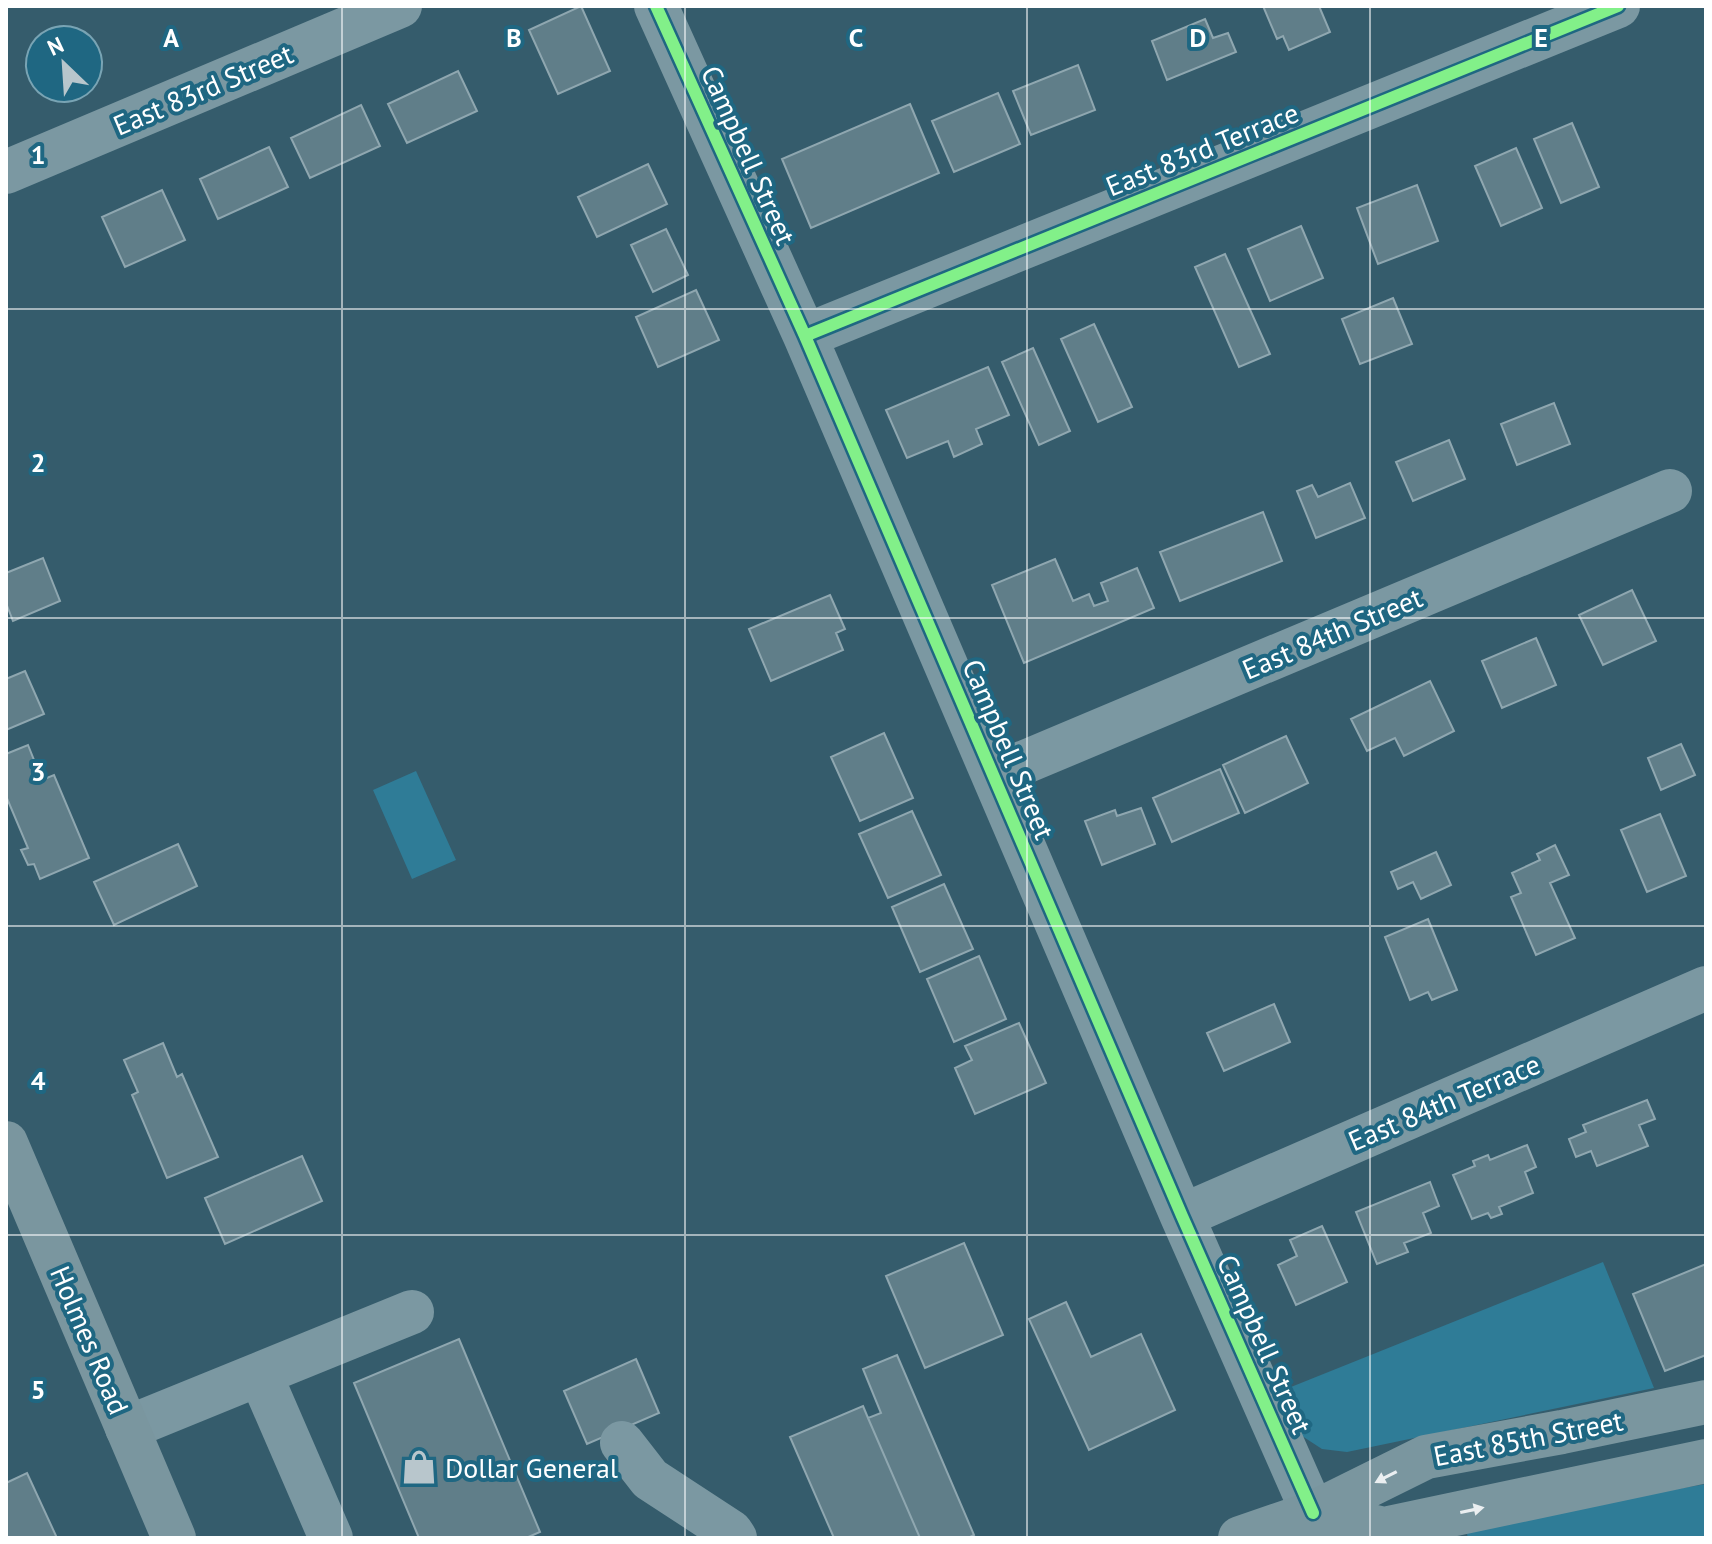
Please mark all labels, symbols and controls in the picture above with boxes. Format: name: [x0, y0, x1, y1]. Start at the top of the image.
text: A: [163, 21, 179, 54]
text: B: [506, 21, 522, 54]
text: C: [849, 21, 863, 54]
text: D: [1190, 21, 1206, 54]
text: E: [1534, 21, 1548, 54]
north arrow: [24, 24, 104, 104]
text: N: [43, 30, 68, 62]
street label: East 83rd Street: [108, 34, 299, 143]
street label: Campbell Street: [693, 60, 805, 251]
street label: East 83rd Terrace: [1100, 94, 1304, 204]
text: 1: [31, 138, 45, 171]
text: 2: [31, 446, 45, 479]
street label: East 84th Street: [1236, 578, 1428, 688]
street label: Campbell Street: [954, 653, 1064, 845]
text: 3: [31, 755, 45, 788]
street label: East 84th Terrace: [1342, 1045, 1546, 1159]
text: 4: [31, 1064, 46, 1097]
street label: Campbell Street: [1209, 1249, 1321, 1440]
street label: Holmes Road: [42, 1260, 138, 1420]
text: 5: [31, 1373, 45, 1406]
street label: East 85th Street: [1430, 1401, 1626, 1474]
shop icon: Dollar General: [400, 1448, 438, 1486]
place label: Dollar General: [445, 1449, 618, 1486]
one-way arrow: [1375, 1470, 1398, 1484]
one-way arrow: [1459, 1503, 1484, 1516]

